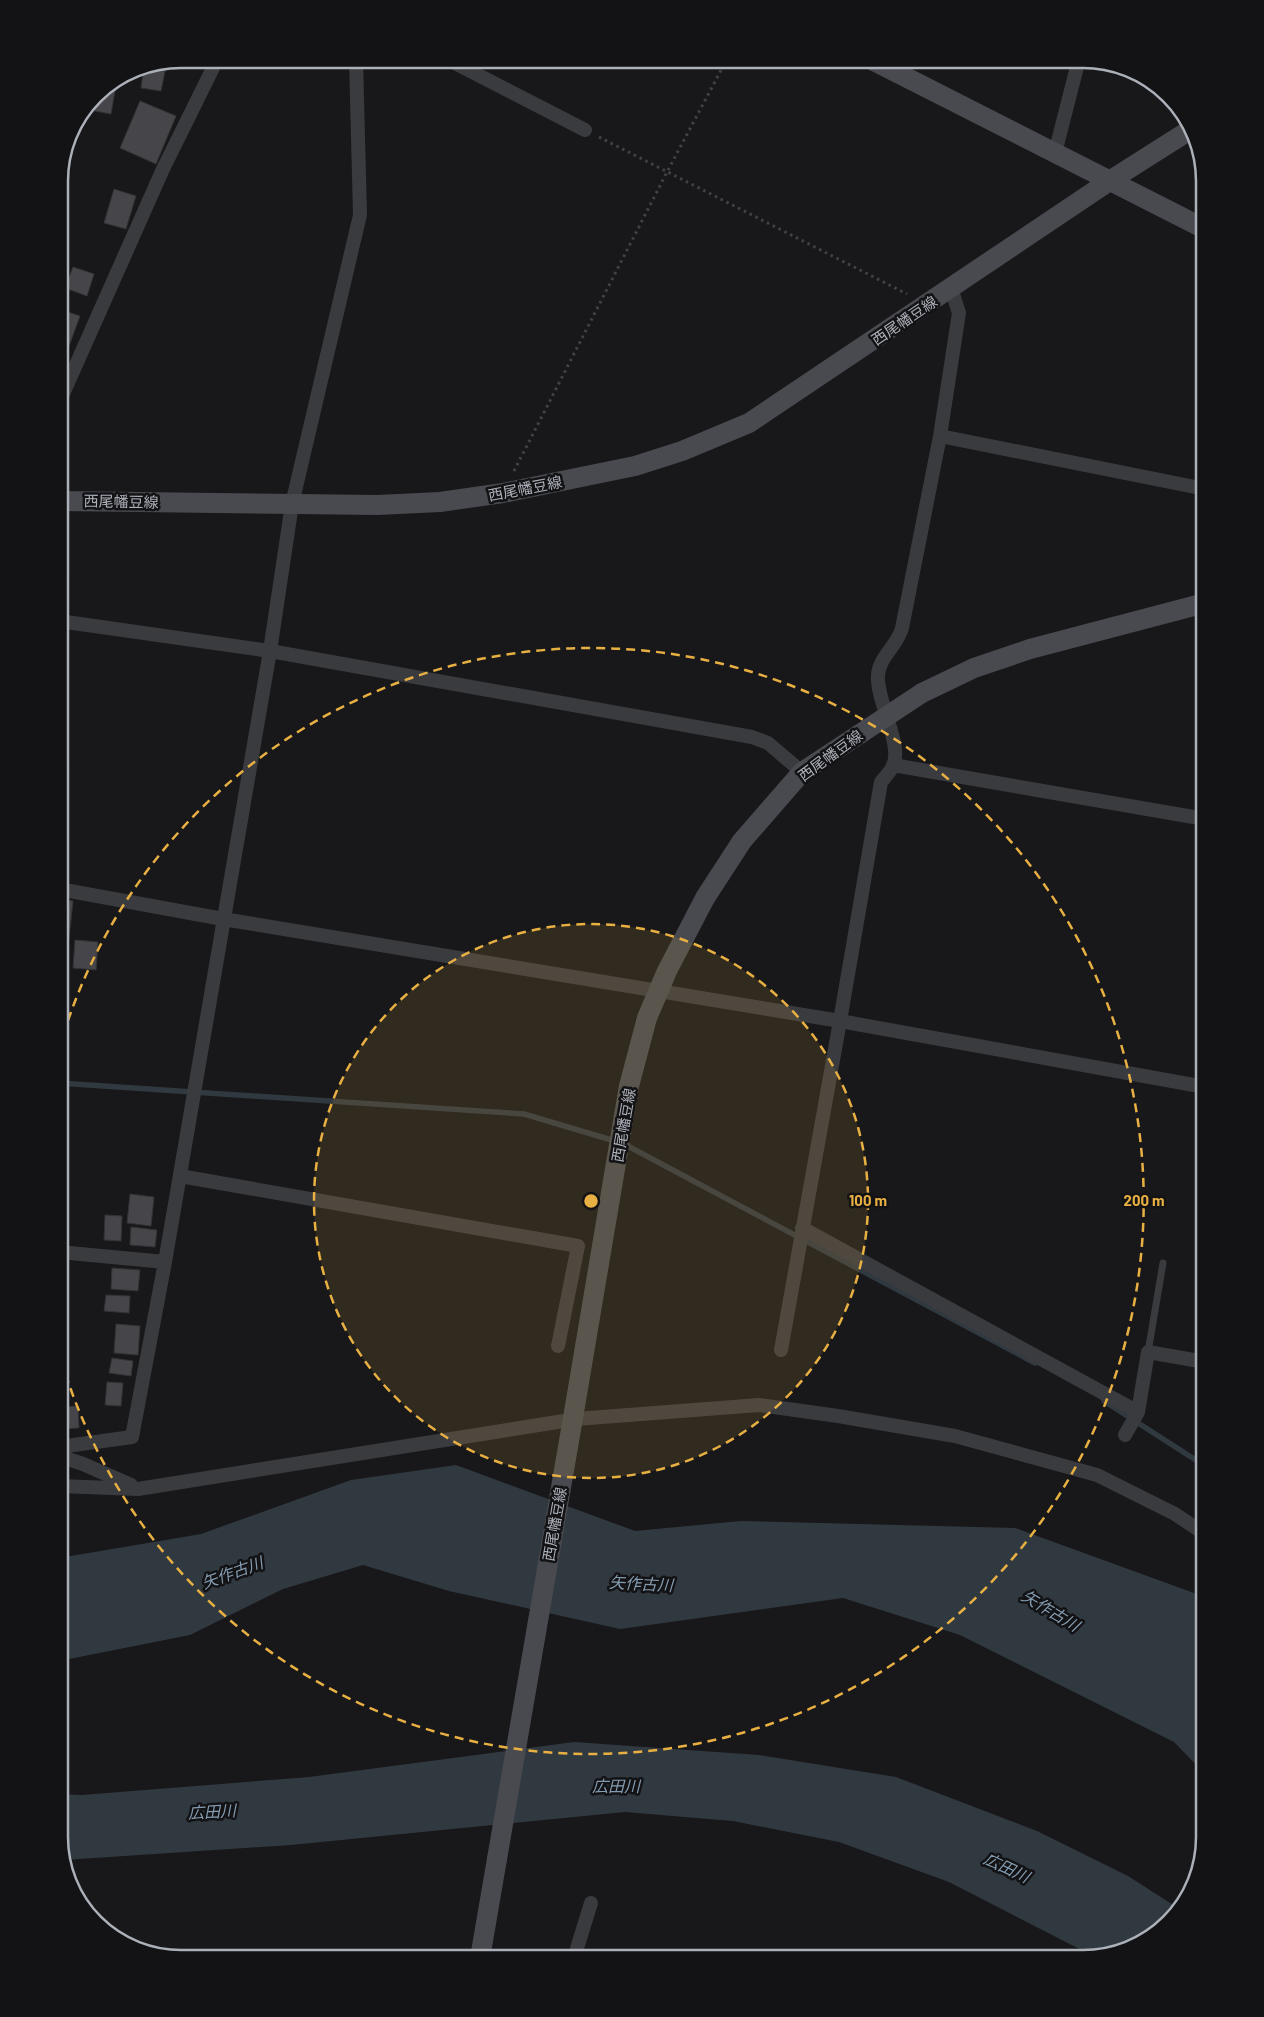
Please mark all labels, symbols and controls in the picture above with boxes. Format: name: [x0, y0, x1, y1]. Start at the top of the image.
street label: 西尾幡豆線: [868, 292, 940, 348]
street label: 西尾幡豆線: [486, 472, 564, 504]
street label: 西尾幡豆線: [83, 491, 159, 511]
street label: 西尾幡豆線: [794, 726, 866, 784]
street label: 西尾幡豆線: [608, 1086, 638, 1164]
text: 100 m: [849, 1191, 887, 1209]
text: 200 m: [1123, 1191, 1165, 1209]
centre of rings: [582, 1192, 600, 1210]
street label: 西尾幡豆線: [539, 1485, 569, 1563]
water label: 矢作古川: [199, 1551, 267, 1592]
water label: 矢作古川: [609, 1572, 675, 1594]
water label: 矢作古川: [1019, 1585, 1085, 1636]
water label: 広田川: [592, 1776, 642, 1795]
water label: 広田川: [188, 1800, 238, 1822]
water label: 広田川: [981, 1848, 1035, 1887]

